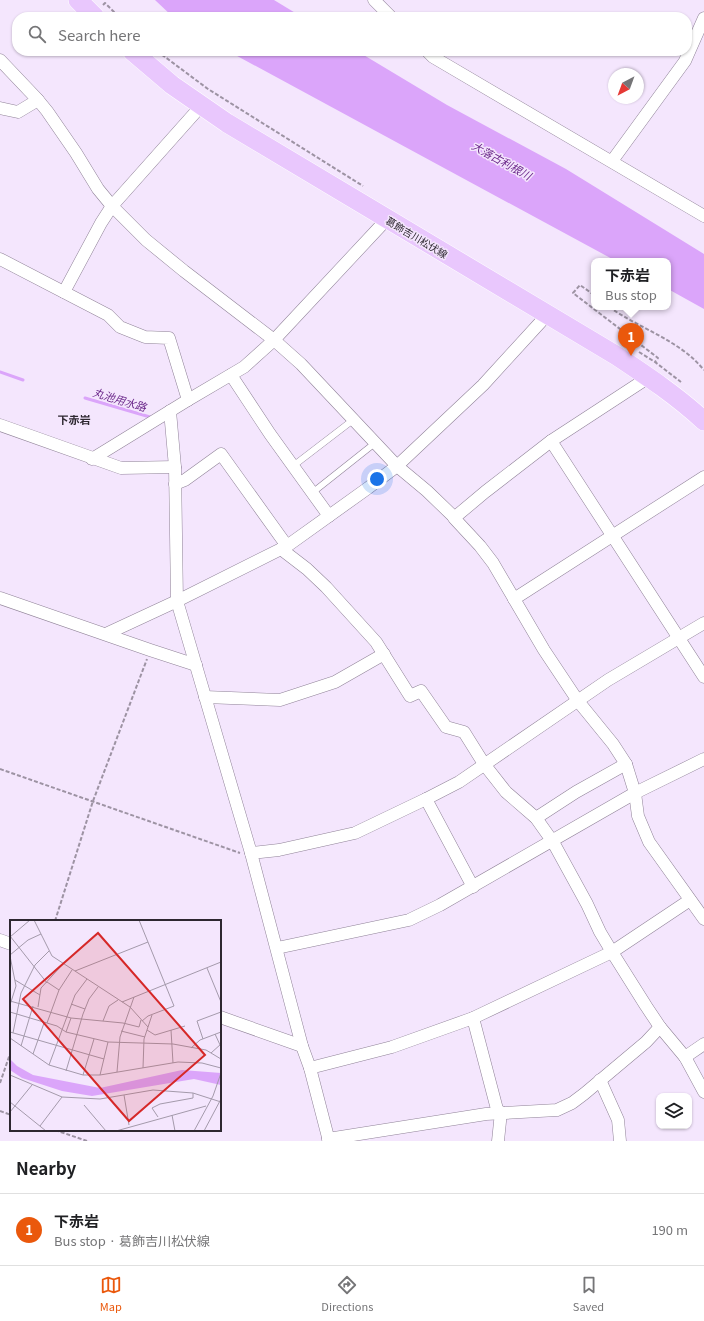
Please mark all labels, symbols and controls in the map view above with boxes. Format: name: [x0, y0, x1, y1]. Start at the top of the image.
search box: [12, 12, 692, 56]
icon: search: [26, 23, 48, 45]
text: Search here: [58, 24, 140, 45]
north arrow: [608, 68, 644, 104]
water label: 大落古利根川: [469, 137, 536, 183]
street label: 葛飾吉川松伏線: [383, 213, 451, 261]
popup: [591, 258, 671, 310]
text: 下赤岩: [605, 264, 650, 285]
text: Bus stop: [605, 285, 657, 304]
pin: 1: [618, 323, 644, 356]
water label: 丸池用水路: [91, 383, 150, 415]
district label: 下赤岩: [58, 411, 91, 427]
your location: [367, 469, 387, 489]
inset map: [10, 920, 221, 1131]
map controls: [656, 1093, 692, 1129]
button: layers: [656, 1093, 692, 1129]
text: Nearby: [16, 1155, 76, 1180]
text: 下赤岩: [54, 1210, 99, 1231]
text: 1: [25, 1220, 33, 1239]
text: 190 m: [651, 1220, 688, 1239]
text: Bus stop · 葛飾吉川松伏線: [54, 1231, 210, 1250]
tab: Map: [100, 1274, 122, 1314]
tab: Directions: [321, 1274, 373, 1314]
tab: Saved: [573, 1274, 604, 1314]

